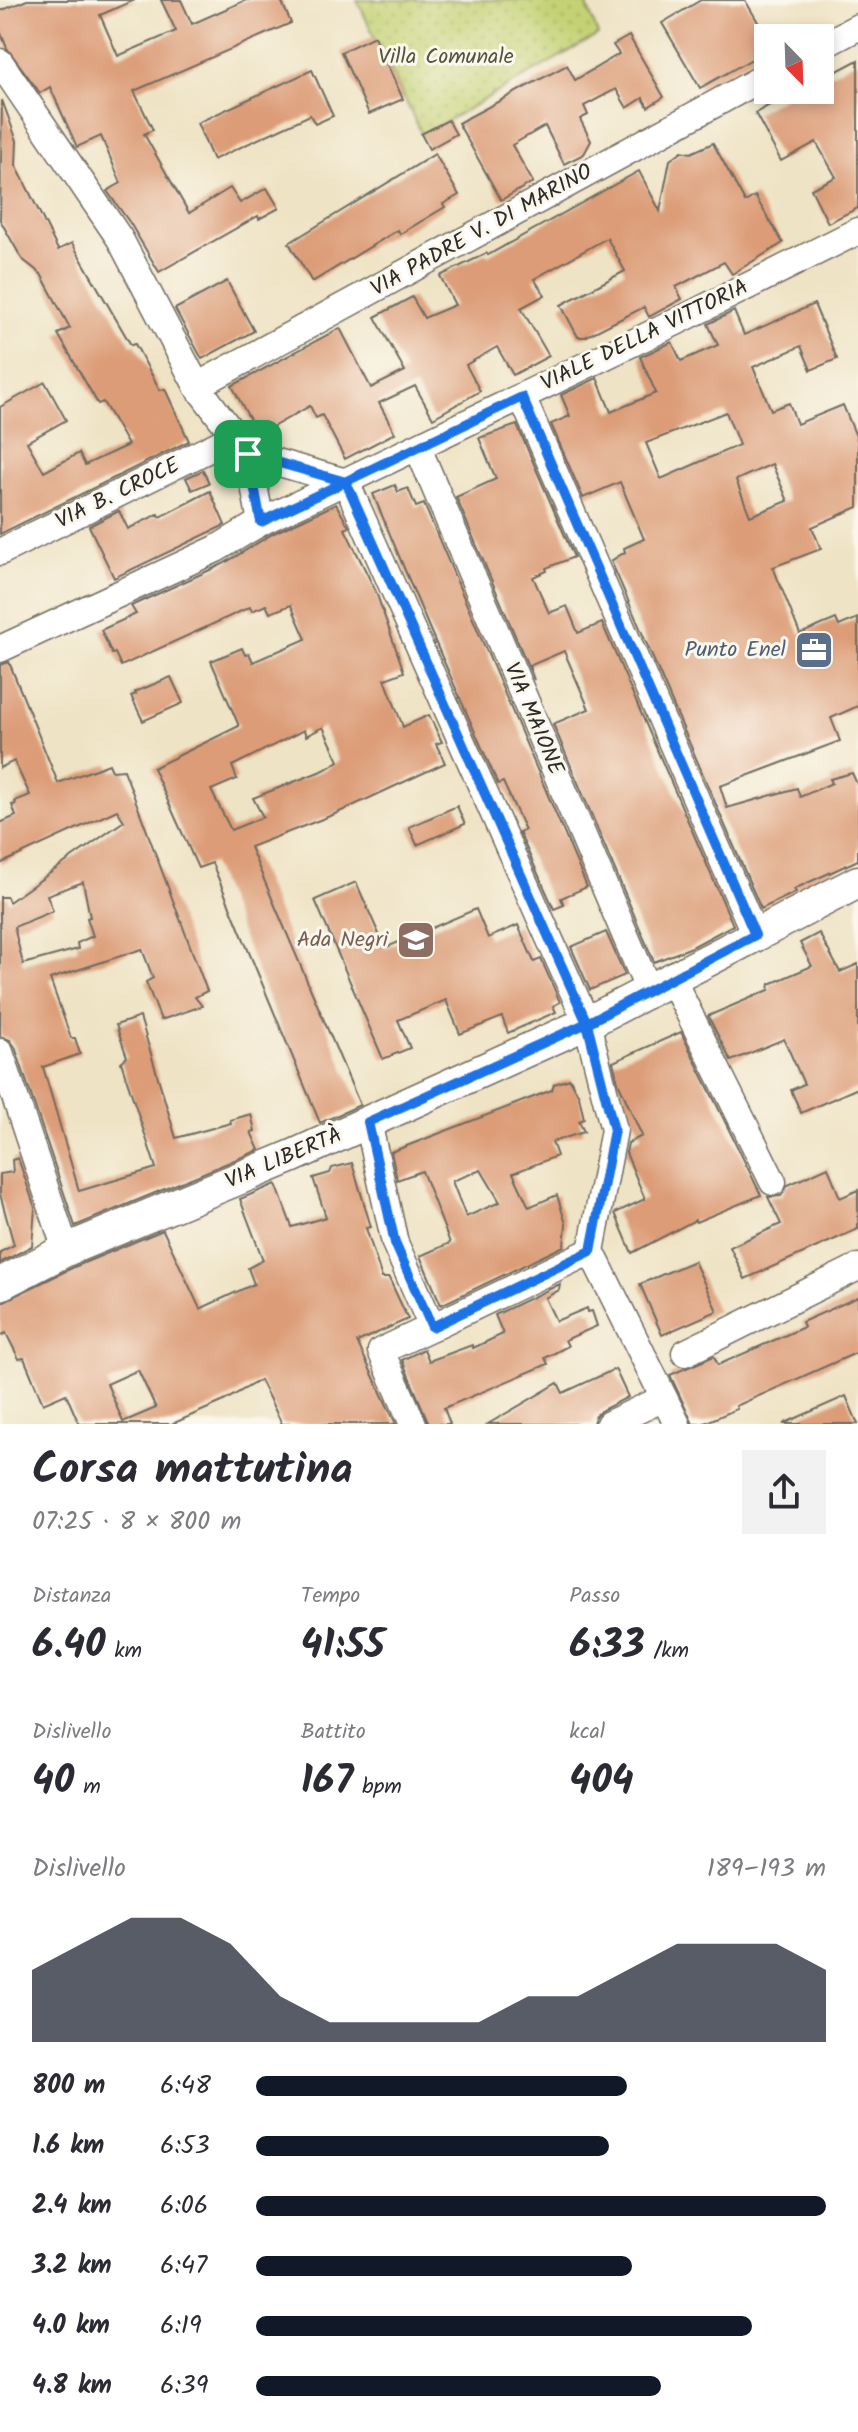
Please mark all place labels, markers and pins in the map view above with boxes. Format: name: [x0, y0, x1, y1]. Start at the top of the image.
pin: [214, 420, 282, 488]
office icon: Punto Enel: [793, 629, 835, 671]
place label: Punto Enel: [685, 633, 787, 668]
school or university icon: Ada Negri: [395, 919, 437, 961]
place label: Ada Negri: [297, 923, 389, 958]

